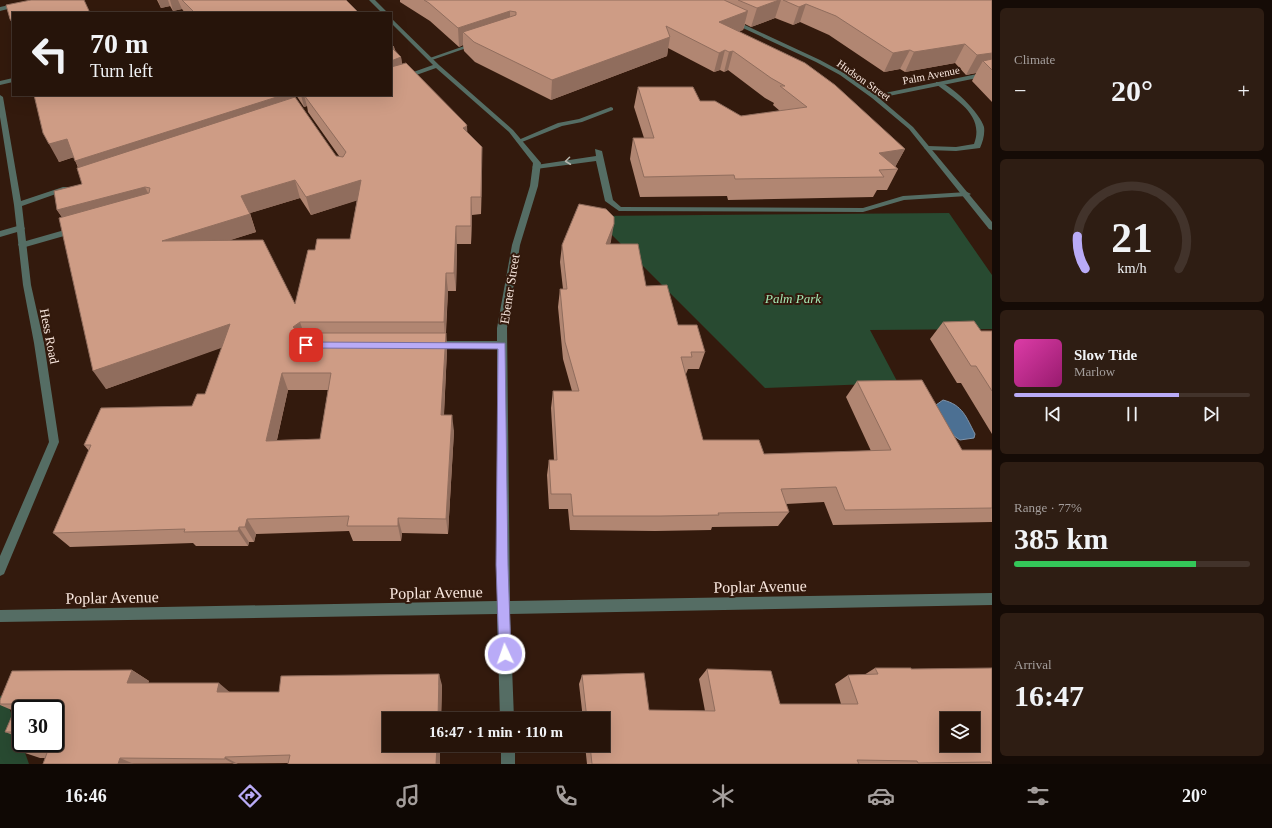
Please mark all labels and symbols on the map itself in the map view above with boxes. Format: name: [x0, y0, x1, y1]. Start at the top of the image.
street label: Hudson Street: [835, 57, 893, 103]
street label: Palm Avenue: [901, 64, 961, 86]
one-way arrow: [565, 157, 571, 166]
street label: Ebener Street: [497, 253, 522, 325]
park label: Palm Park: [764, 291, 821, 306]
street label: Hess Road: [37, 307, 62, 365]
pin: [289, 328, 323, 362]
street label: Poplar Avenue: [713, 577, 807, 597]
street label: Poplar Avenue: [389, 583, 483, 603]
street label: Poplar Avenue: [65, 588, 159, 608]
position arrow: [484, 633, 526, 675]
speed limit sign: 30: [12, 700, 64, 752]

